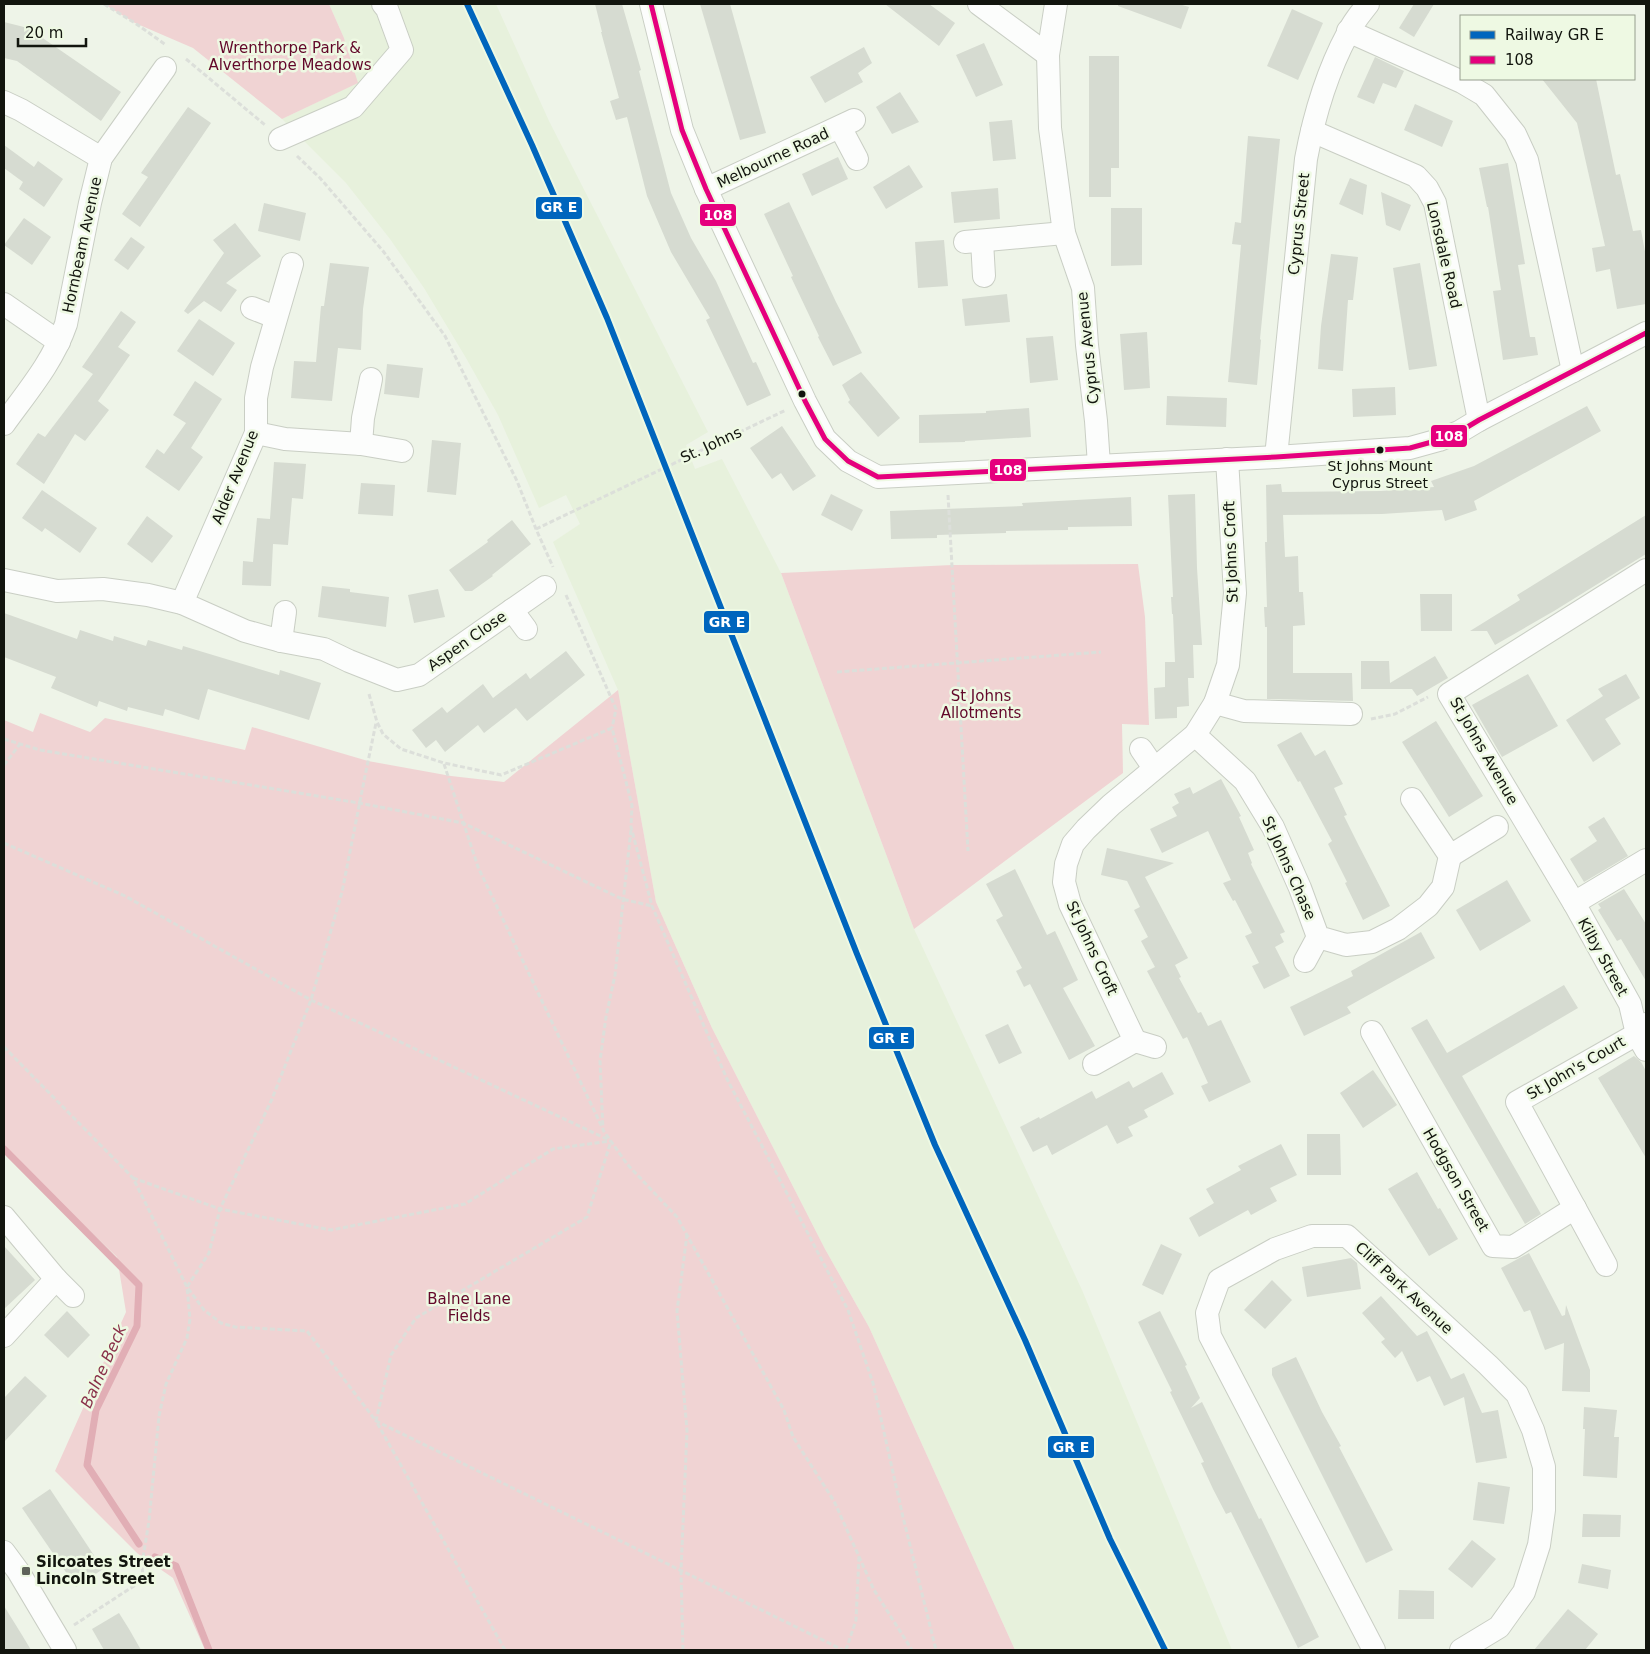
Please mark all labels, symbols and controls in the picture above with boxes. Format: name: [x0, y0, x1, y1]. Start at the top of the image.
scale bar: [18, 15, 85, 47]
legend: [1460, 15, 1635, 80]
text: 20 m: [25, 24, 63, 42]
text: Railway GR E: [1505, 26, 1604, 44]
park label: Wrenthorpe Park & Alverthorpe Meadows: [208, 39, 372, 74]
text: 108: [1505, 51, 1534, 69]
street label: Melbourne Road: [714, 124, 832, 192]
street label: Cyprus Street: [1285, 172, 1313, 276]
street label: Hornbeam Avenue: [59, 175, 105, 315]
line badge: GR E: [535, 196, 583, 220]
text: GR E: [541, 199, 577, 215]
street label: Lonsdale Road: [1423, 200, 1465, 310]
line badge: 108: [699, 203, 737, 227]
text: 108: [703, 207, 733, 223]
street label: Cyprus Avenue: [1073, 291, 1103, 405]
unlabelled marker: [797, 389, 807, 399]
street label: St. Johns: [678, 423, 745, 467]
line badge: 108: [1430, 424, 1468, 448]
street label: Alder Avenue: [208, 427, 262, 527]
text: 108: [1434, 428, 1464, 444]
marker: St Johns Mount Cyprus Street: [1375, 445, 1385, 455]
line badge: 108: [989, 458, 1027, 482]
place label: St Johns Mount Cyprus Street: [1328, 458, 1433, 491]
text: 108: [993, 462, 1023, 478]
street label: St Johns Croft: [1220, 501, 1242, 603]
street label: Aspen Close: [424, 607, 510, 675]
line badge: GR E: [703, 610, 750, 634]
text: GR E: [709, 614, 745, 630]
park label: St Johns Allotments: [941, 687, 1022, 722]
street label: St Johns Avenue: [1446, 694, 1522, 808]
street label: St Johns Chase: [1258, 813, 1320, 923]
street label: St Johns Croft: [1062, 898, 1122, 998]
street label: Kilby Street: [1574, 915, 1632, 999]
line badge: GR E: [868, 1026, 915, 1050]
text: GR E: [873, 1030, 909, 1046]
street label: St John's Court: [1524, 1032, 1629, 1103]
street label: Hodgson Street: [1419, 1125, 1493, 1235]
street label: Cliff Park Avenue: [1351, 1238, 1457, 1338]
park label: Balne Lane Fields: [427, 1290, 511, 1325]
water label: Balne Beck: [77, 1321, 131, 1411]
line badge: GR E: [1047, 1435, 1095, 1459]
text: GR E: [1053, 1439, 1089, 1455]
place label: Silcoates Street Lincoln Street: [36, 1553, 171, 1588]
marker: Silcoates Street Lincoln Street: [20, 1565, 32, 1577]

